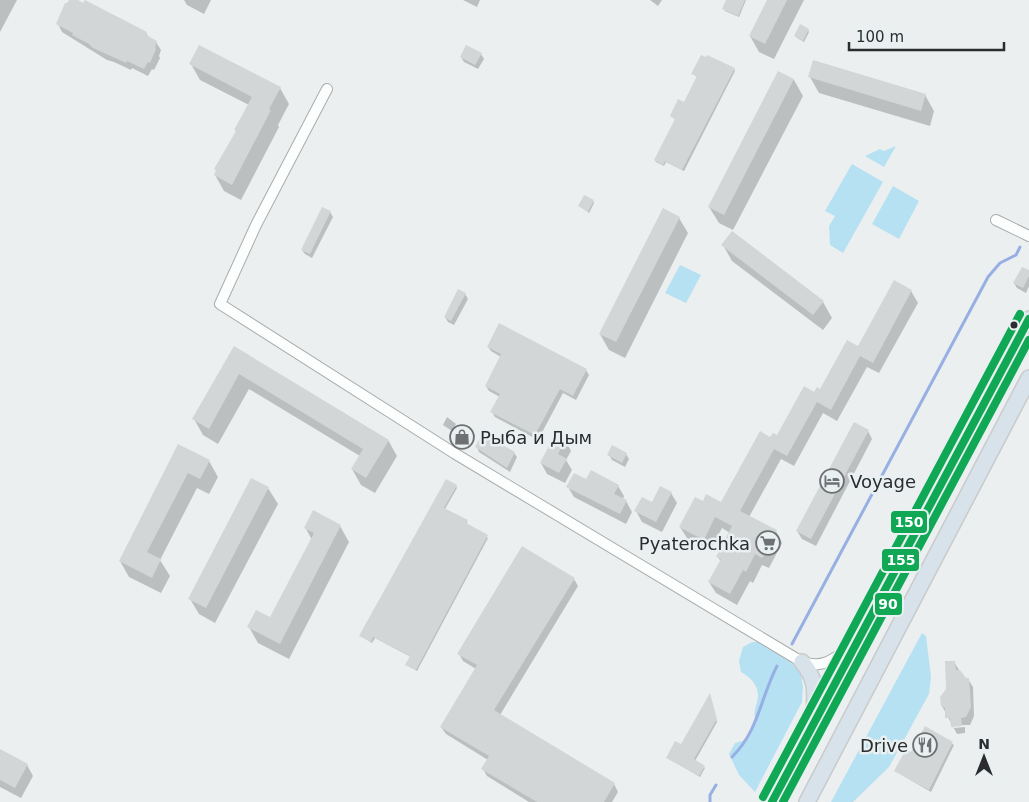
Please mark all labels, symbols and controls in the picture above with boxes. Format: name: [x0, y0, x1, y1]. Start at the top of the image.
scale bar: [849, 20, 1004, 52]
text: 100 m: [856, 28, 904, 46]
unlabelled marker: [1009, 320, 1019, 330]
shop icon: Рыба и Дым: [449, 424, 475, 450]
place label: Рыба и Дым: [480, 427, 592, 448]
hotel icon: Voyage: [819, 468, 845, 494]
place label: Voyage: [850, 471, 916, 492]
line badge: 150: [890, 510, 928, 534]
text: 150: [894, 514, 924, 530]
supermarket icon: Pyaterochka: [755, 530, 781, 556]
place label: Pyaterochka: [639, 533, 750, 554]
line badge: 155: [881, 548, 920, 572]
text: 155: [886, 552, 916, 568]
line badge: 90: [874, 592, 903, 616]
text: 90: [878, 596, 898, 612]
restaurant icon: Drive: [912, 732, 938, 758]
north arrow: [959, 732, 1009, 782]
place label: Drive: [860, 735, 908, 756]
text: N: [978, 736, 990, 752]

